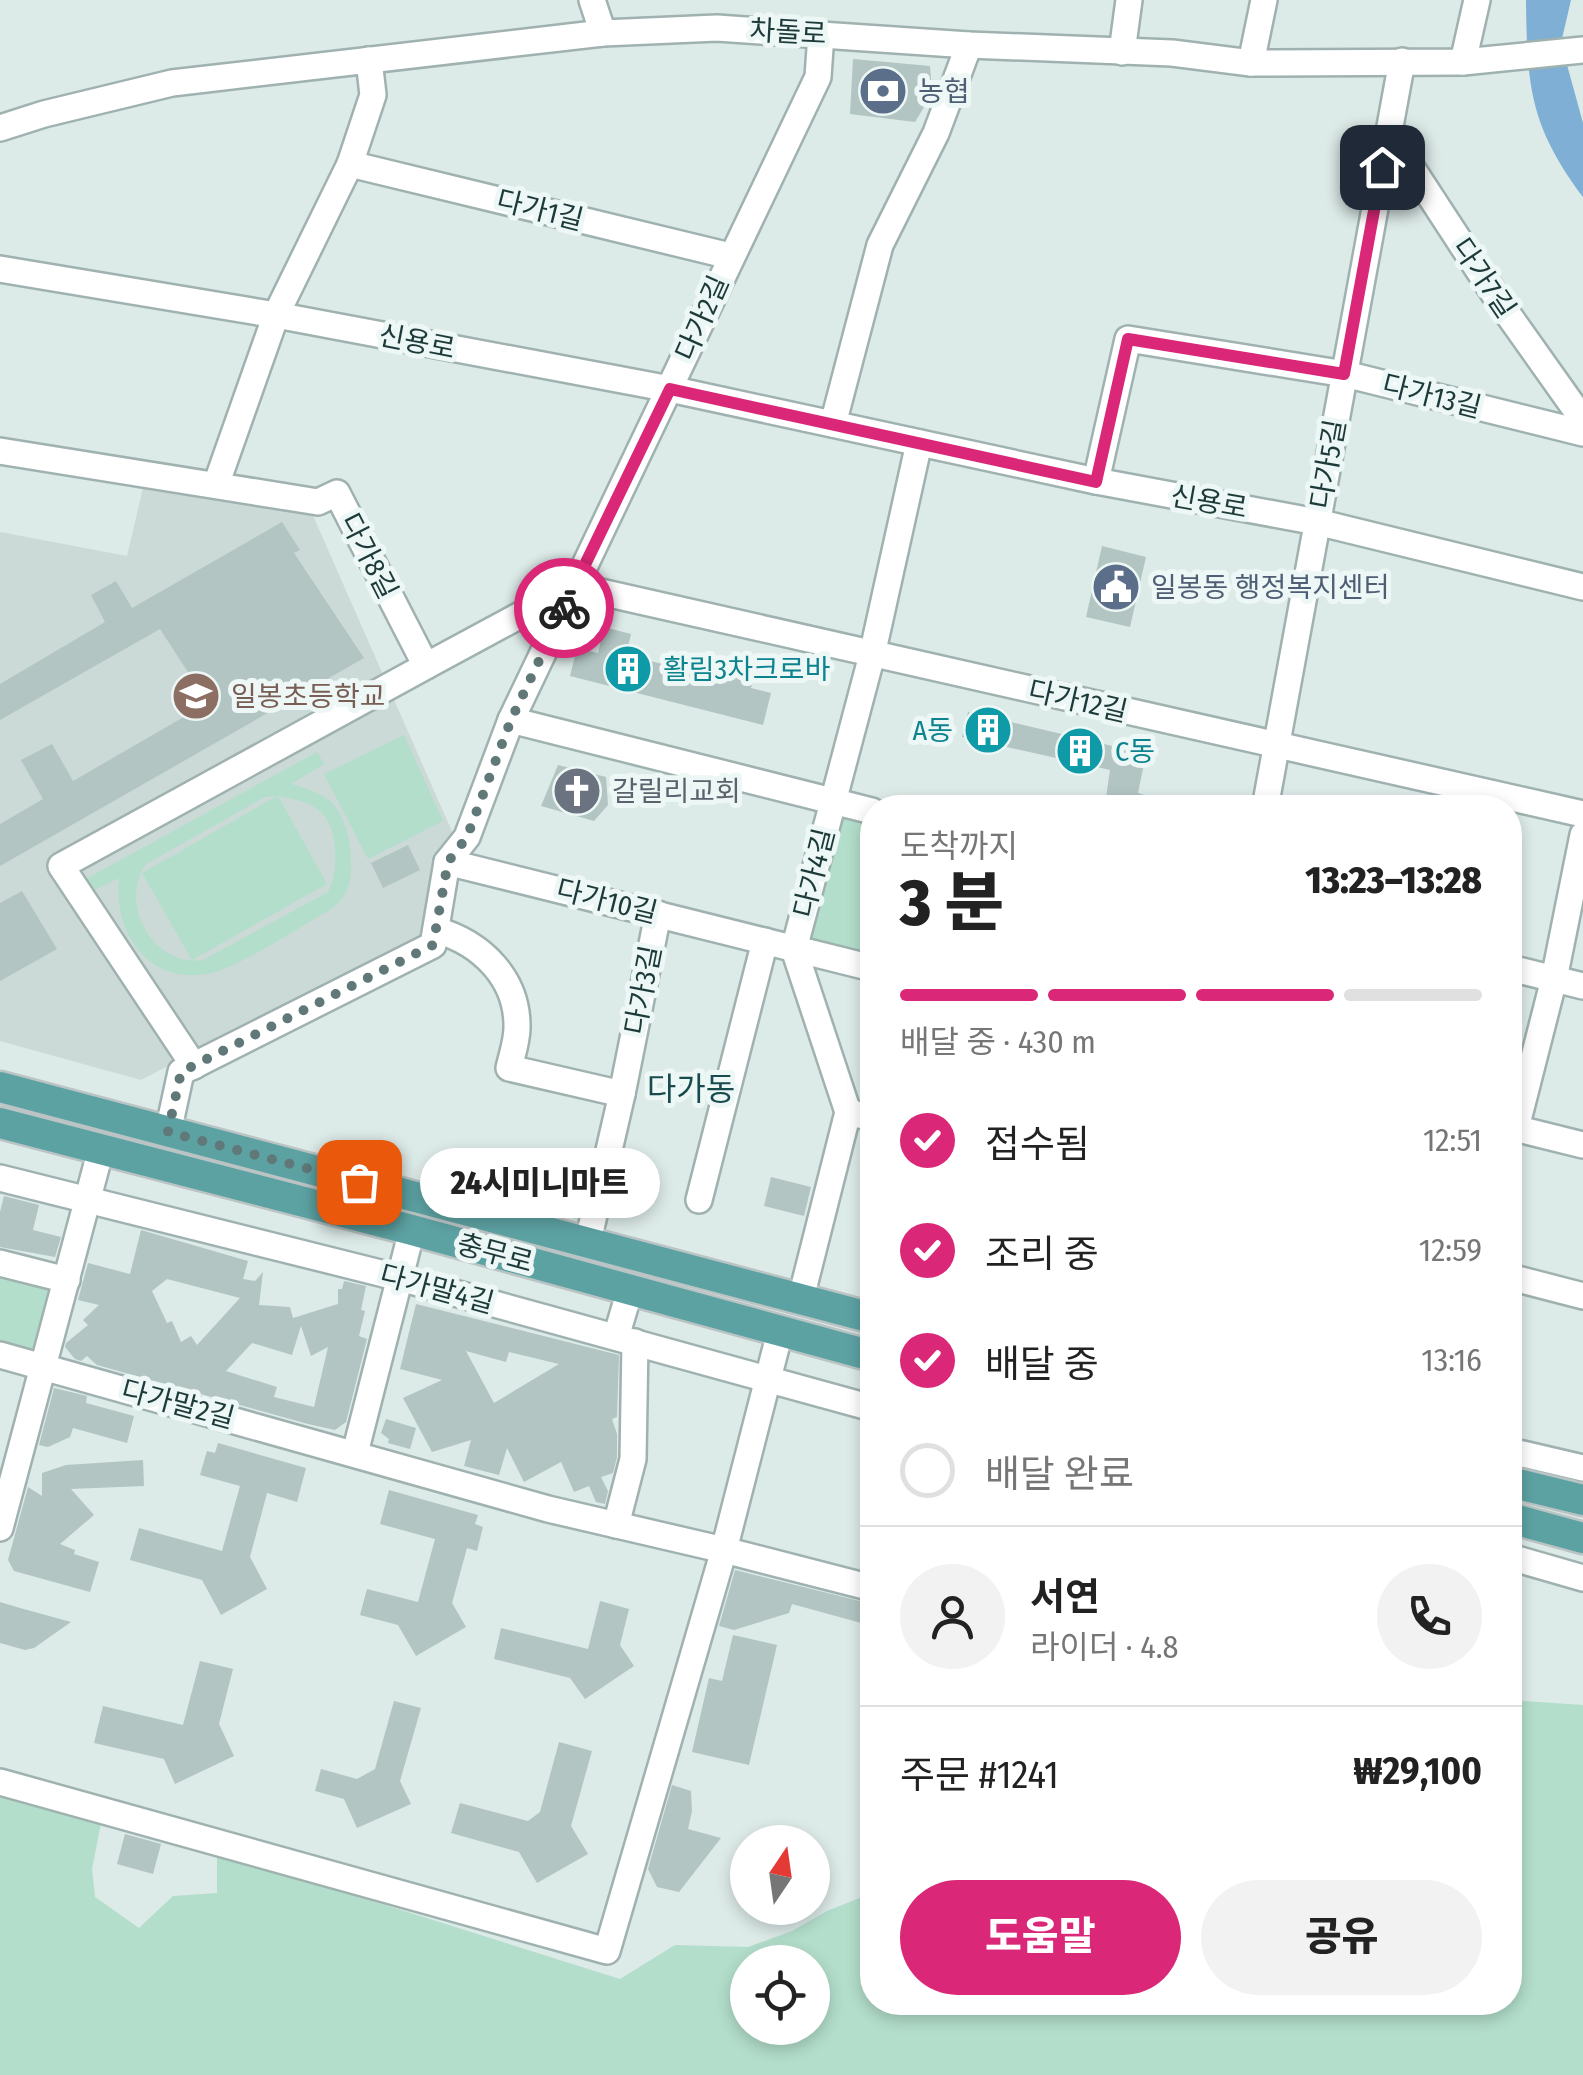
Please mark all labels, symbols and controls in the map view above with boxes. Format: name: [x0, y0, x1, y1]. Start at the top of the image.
street label: 차돌로: [749, 14, 827, 50]
bank icon: 농협: [857, 65, 909, 117]
place label: 농협: [918, 75, 970, 108]
pin: [1340, 125, 1425, 210]
icon: home: [1355, 140, 1410, 195]
street label: 다가1길: [493, 183, 587, 237]
street label: 다가7길: [1446, 232, 1522, 324]
street label: 다가2길: [669, 270, 735, 366]
street label: 신용로: [376, 318, 458, 366]
street label: 다가13길: [1379, 368, 1485, 424]
street label: 다가5길: [1304, 417, 1352, 511]
street label: 신용로: [1168, 479, 1250, 525]
street label: 다가8길: [334, 508, 404, 604]
courier: [514, 558, 614, 658]
public building icon: 일봉동 행정복지센터: [1090, 561, 1142, 613]
place label: 일봉동 행정복지센터: [1151, 571, 1389, 604]
icon: bike: [537, 581, 592, 636]
building icon: 활림3차크로바: [602, 643, 654, 695]
place label: 활림3차크로바: [663, 653, 830, 686]
school or university icon: 일봉초등학교: [170, 670, 222, 722]
street label: 다가12길: [1025, 674, 1131, 728]
place label: 일봉초등학교: [231, 680, 386, 713]
building icon: A동: [962, 704, 1014, 756]
place label: A동: [913, 714, 953, 747]
building icon: C동: [1054, 725, 1106, 777]
place label: C동: [1115, 735, 1155, 768]
church icon: 갈릴리교회: [551, 765, 603, 817]
place label: 갈릴리교회: [612, 775, 741, 808]
street label: 다가4길: [787, 825, 841, 921]
text: 도착까지: [900, 827, 1018, 865]
text: 13:23–13:28: [1305, 857, 1482, 903]
text: 3 분: [900, 864, 1004, 942]
street label: 다가10길: [553, 873, 661, 929]
street label: 다가3길: [618, 943, 668, 1037]
text: 배달 중 · 430 m: [900, 1023, 1096, 1061]
district label: 다가동: [647, 1070, 735, 1108]
icon: check: [900, 1113, 955, 1168]
text: 접수됨: [985, 1121, 1090, 1167]
text: 12:51: [1423, 1121, 1482, 1159]
pin: [317, 1140, 402, 1225]
callout: 24시미니마트: [419, 1147, 659, 1217]
icon: bag: [332, 1155, 387, 1210]
text: 24시미니마트: [451, 1164, 629, 1202]
icon: check: [900, 1223, 955, 1278]
street label: 충무로: [453, 1227, 537, 1279]
text: 조리 중: [985, 1231, 1099, 1277]
text: 12:59: [1419, 1231, 1482, 1269]
street label: 다가말4길: [376, 1258, 498, 1320]
icon: check: [900, 1333, 955, 1388]
text: 배달 중: [985, 1341, 1099, 1387]
text: 13:16: [1421, 1341, 1482, 1379]
street label: 다가말2길: [118, 1373, 238, 1435]
text: 배달 완료: [985, 1451, 1134, 1497]
button: person: [900, 1564, 1005, 1669]
button: phone: [1377, 1564, 1482, 1669]
text: 서연: [1030, 1574, 1100, 1620]
text: 라이더 · 4.8: [1030, 1628, 1178, 1666]
text: ₩29,100: [1353, 1748, 1482, 1794]
text: 주문 #1241: [900, 1752, 1059, 1798]
north arrow: [730, 1825, 830, 1925]
map controls: [730, 1825, 830, 2045]
button: 도움말: [900, 1880, 1181, 1995]
button: 공유: [1201, 1880, 1482, 1995]
button: locate: [730, 1945, 830, 2045]

